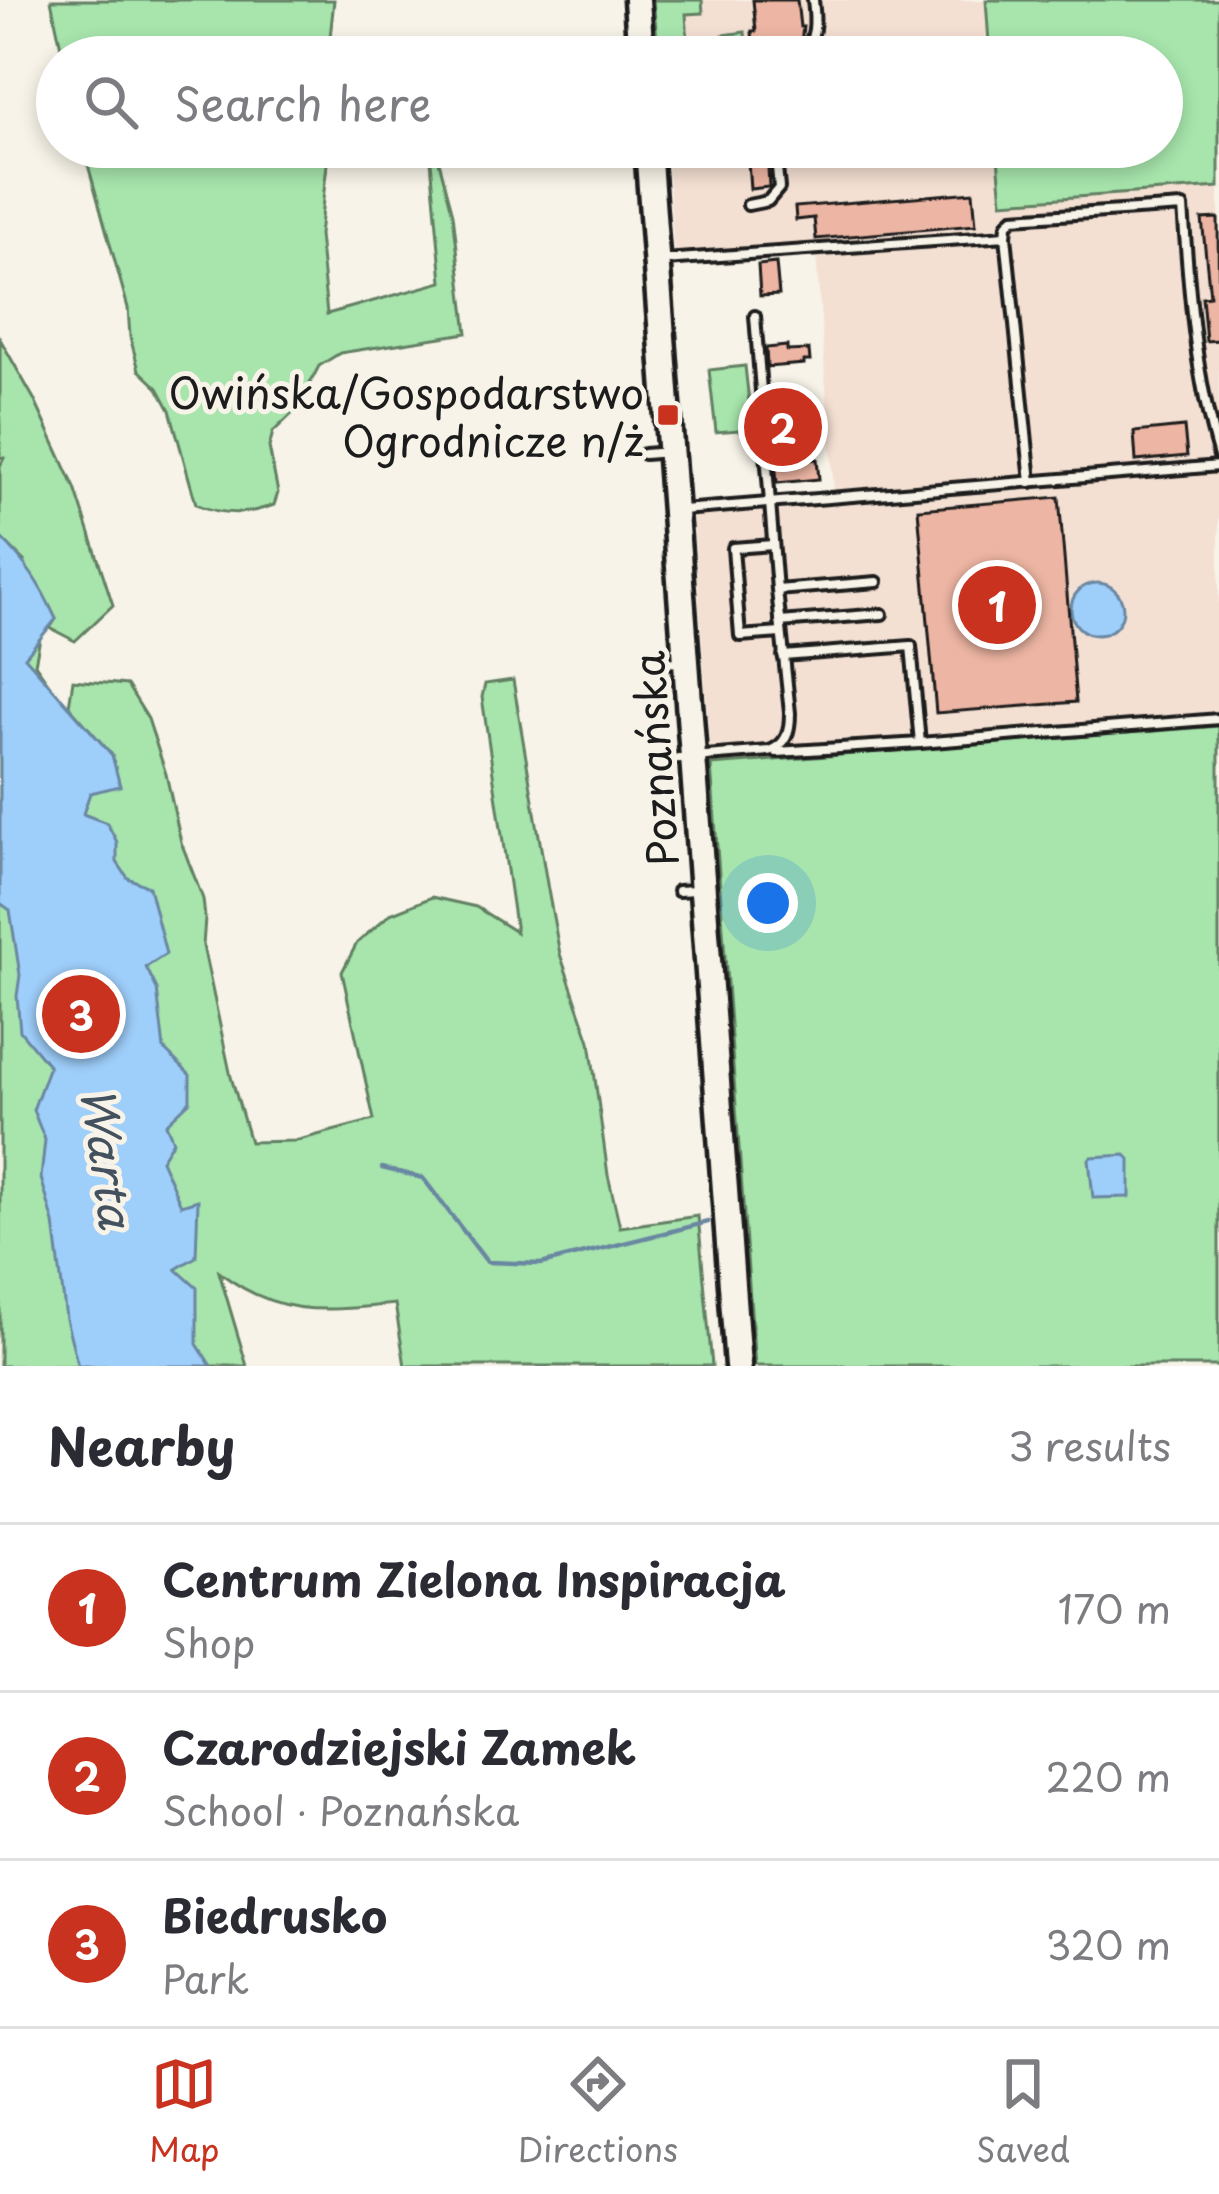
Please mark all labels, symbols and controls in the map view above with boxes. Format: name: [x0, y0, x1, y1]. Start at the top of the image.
search box: [36, 36, 1183, 168]
text: Search here: [174, 68, 431, 136]
icon: search: [78, 69, 144, 135]
place label: Owińska/Gospodarstwo Ogrodnicze n/ż: [168, 360, 644, 471]
pin: 2: [744, 382, 822, 472]
marker: Owińska/Gospodarstwo Ogrodnicze n/ż: [655, 402, 681, 428]
pin: 1: [958, 560, 1036, 650]
street label: Poznańska: [615, 649, 693, 869]
your location: [738, 873, 798, 933]
pin: 3: [42, 969, 120, 1059]
water label: Warta: [65, 1082, 153, 1234]
text: Nearby: [48, 1406, 235, 1483]
text: 3 results: [1008, 1415, 1171, 1474]
text: Centrum Zielona Inspiracja: [162, 1544, 785, 1612]
text: 1: [78, 1578, 96, 1637]
text: 170 m: [1058, 1578, 1171, 1637]
text: Shop: [162, 1612, 255, 1671]
text: Czarodziejski Zamek: [162, 1712, 636, 1780]
text: 2: [73, 1746, 101, 1805]
text: 220 m: [1046, 1746, 1171, 1805]
text: School · Poznańska: [162, 1780, 519, 1839]
text: Biedrusko: [162, 1880, 387, 1948]
text: 3: [74, 1914, 100, 1973]
text: 320 m: [1046, 1914, 1171, 1973]
text: Park: [162, 1948, 249, 2007]
tab: Map: [149, 2051, 220, 2173]
tab: Directions: [518, 2051, 678, 2173]
tab: Saved: [976, 2051, 1070, 2173]

